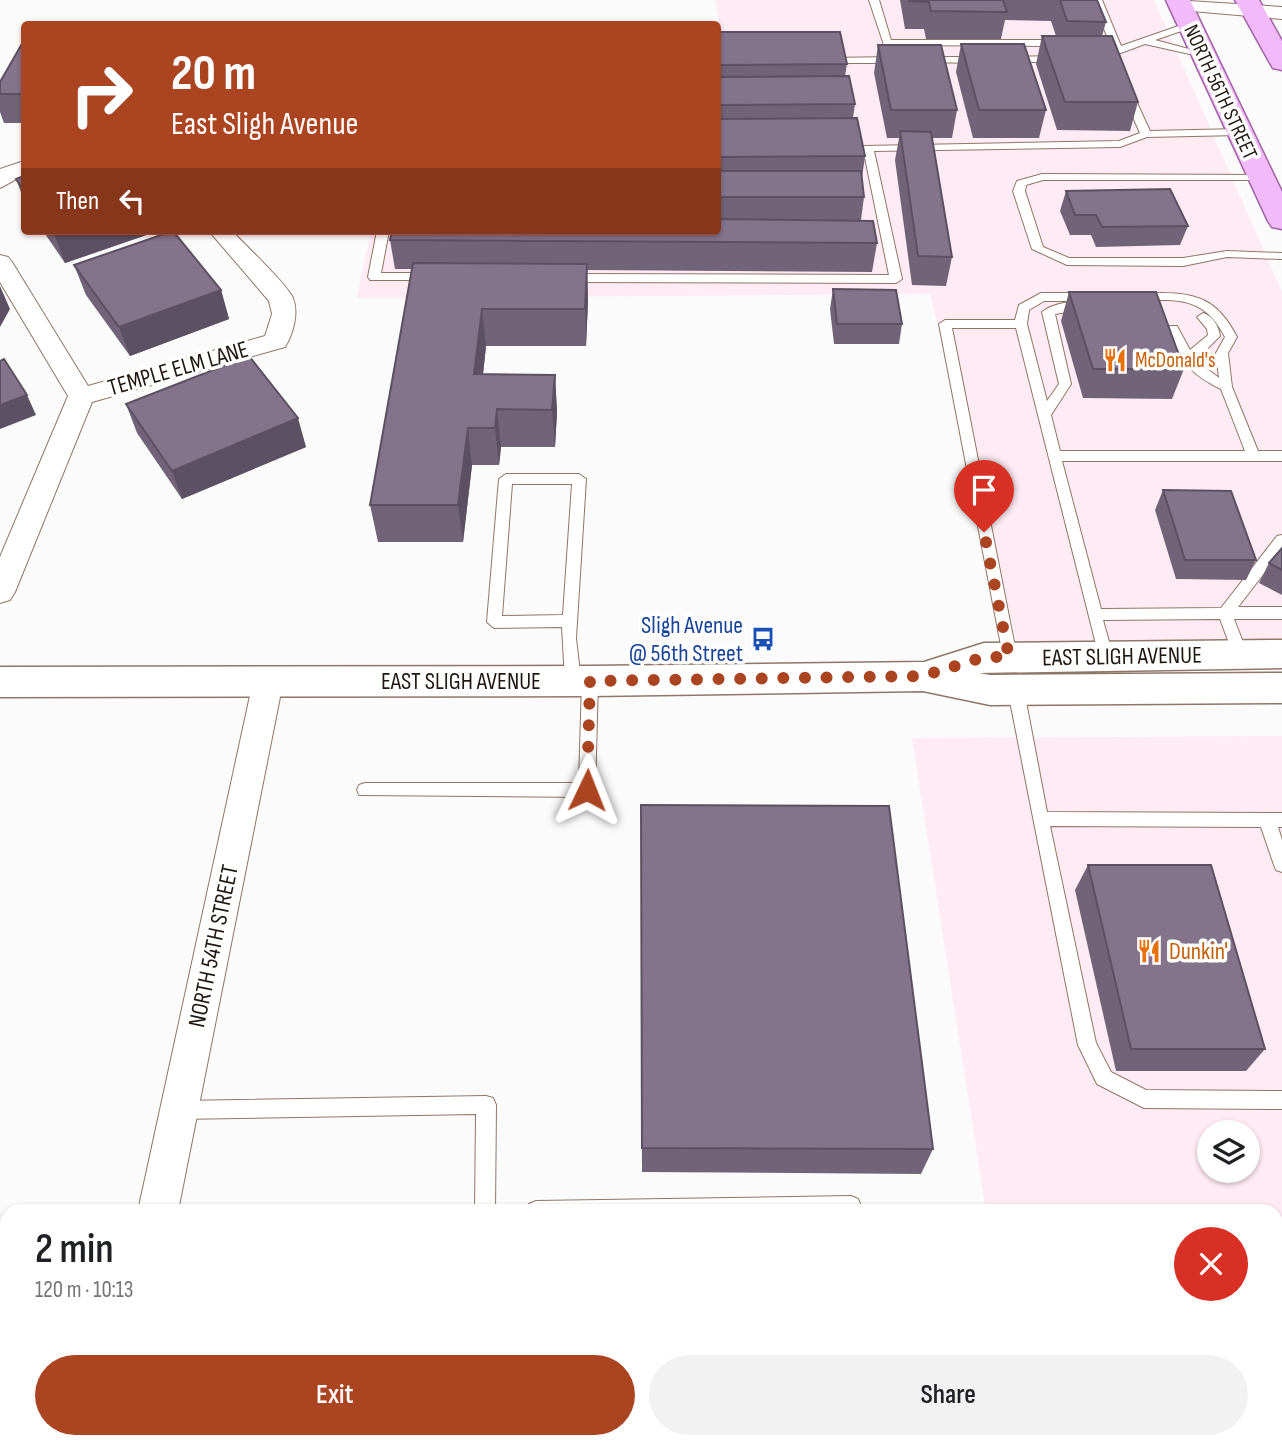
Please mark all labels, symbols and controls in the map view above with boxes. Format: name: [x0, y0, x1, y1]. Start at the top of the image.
street label: NORTH 56TH STREET: [1178, 21, 1263, 164]
text: 20 m: [171, 45, 256, 104]
icon: right: [56, 49, 147, 140]
text: East Sligh Avenue: [171, 105, 358, 144]
icon: left: [113, 182, 151, 220]
text: Then: [56, 186, 99, 217]
street label: TEMPLE ELM LANE: [104, 335, 252, 402]
restaurant icon: McDonald's: [1101, 346, 1129, 374]
place label: McDonald's: [1135, 348, 1216, 373]
pin: [954, 460, 1014, 532]
icon: arrive: [965, 471, 1003, 509]
place label: Sligh Avenue @ 56th Street: [629, 611, 743, 668]
bus stop icon: Sligh Avenue @ 56th Street: [749, 625, 777, 653]
street label: EAST SLIGH AVENUE: [1042, 641, 1202, 672]
street label: EAST SLIGH AVENUE: [381, 667, 541, 696]
position arrow: [550, 753, 624, 827]
street label: NORTH 54TH STREET: [182, 862, 245, 1030]
restaurant icon: Dunkin': [1135, 937, 1163, 965]
place label: Dunkin': [1169, 937, 1228, 966]
map controls: [1197, 1120, 1260, 1183]
button: layers: [1197, 1120, 1260, 1183]
text: 2 min: [35, 1224, 114, 1275]
button: close: [1174, 1227, 1248, 1301]
text: 120 m · 10:13: [35, 1276, 133, 1304]
button: Exit: [35, 1355, 635, 1435]
button: Share: [649, 1355, 1248, 1435]

